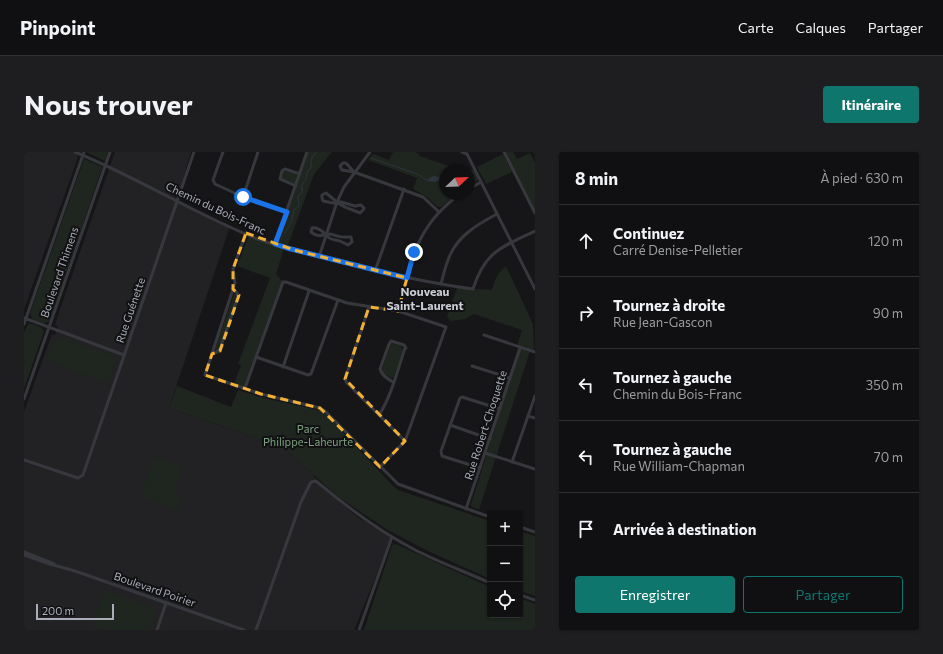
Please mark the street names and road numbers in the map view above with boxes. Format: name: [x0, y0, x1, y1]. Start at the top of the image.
street label: Chemin du Bois-Franc: [164, 179, 268, 237]
street label: Boulevard Thimens: [37, 225, 81, 319]
street label: Rue Guénette: [113, 275, 147, 344]
street label: Rue Robert-Choquette: [461, 368, 509, 481]
street label: Boulevard Poirier: [112, 569, 198, 609]

